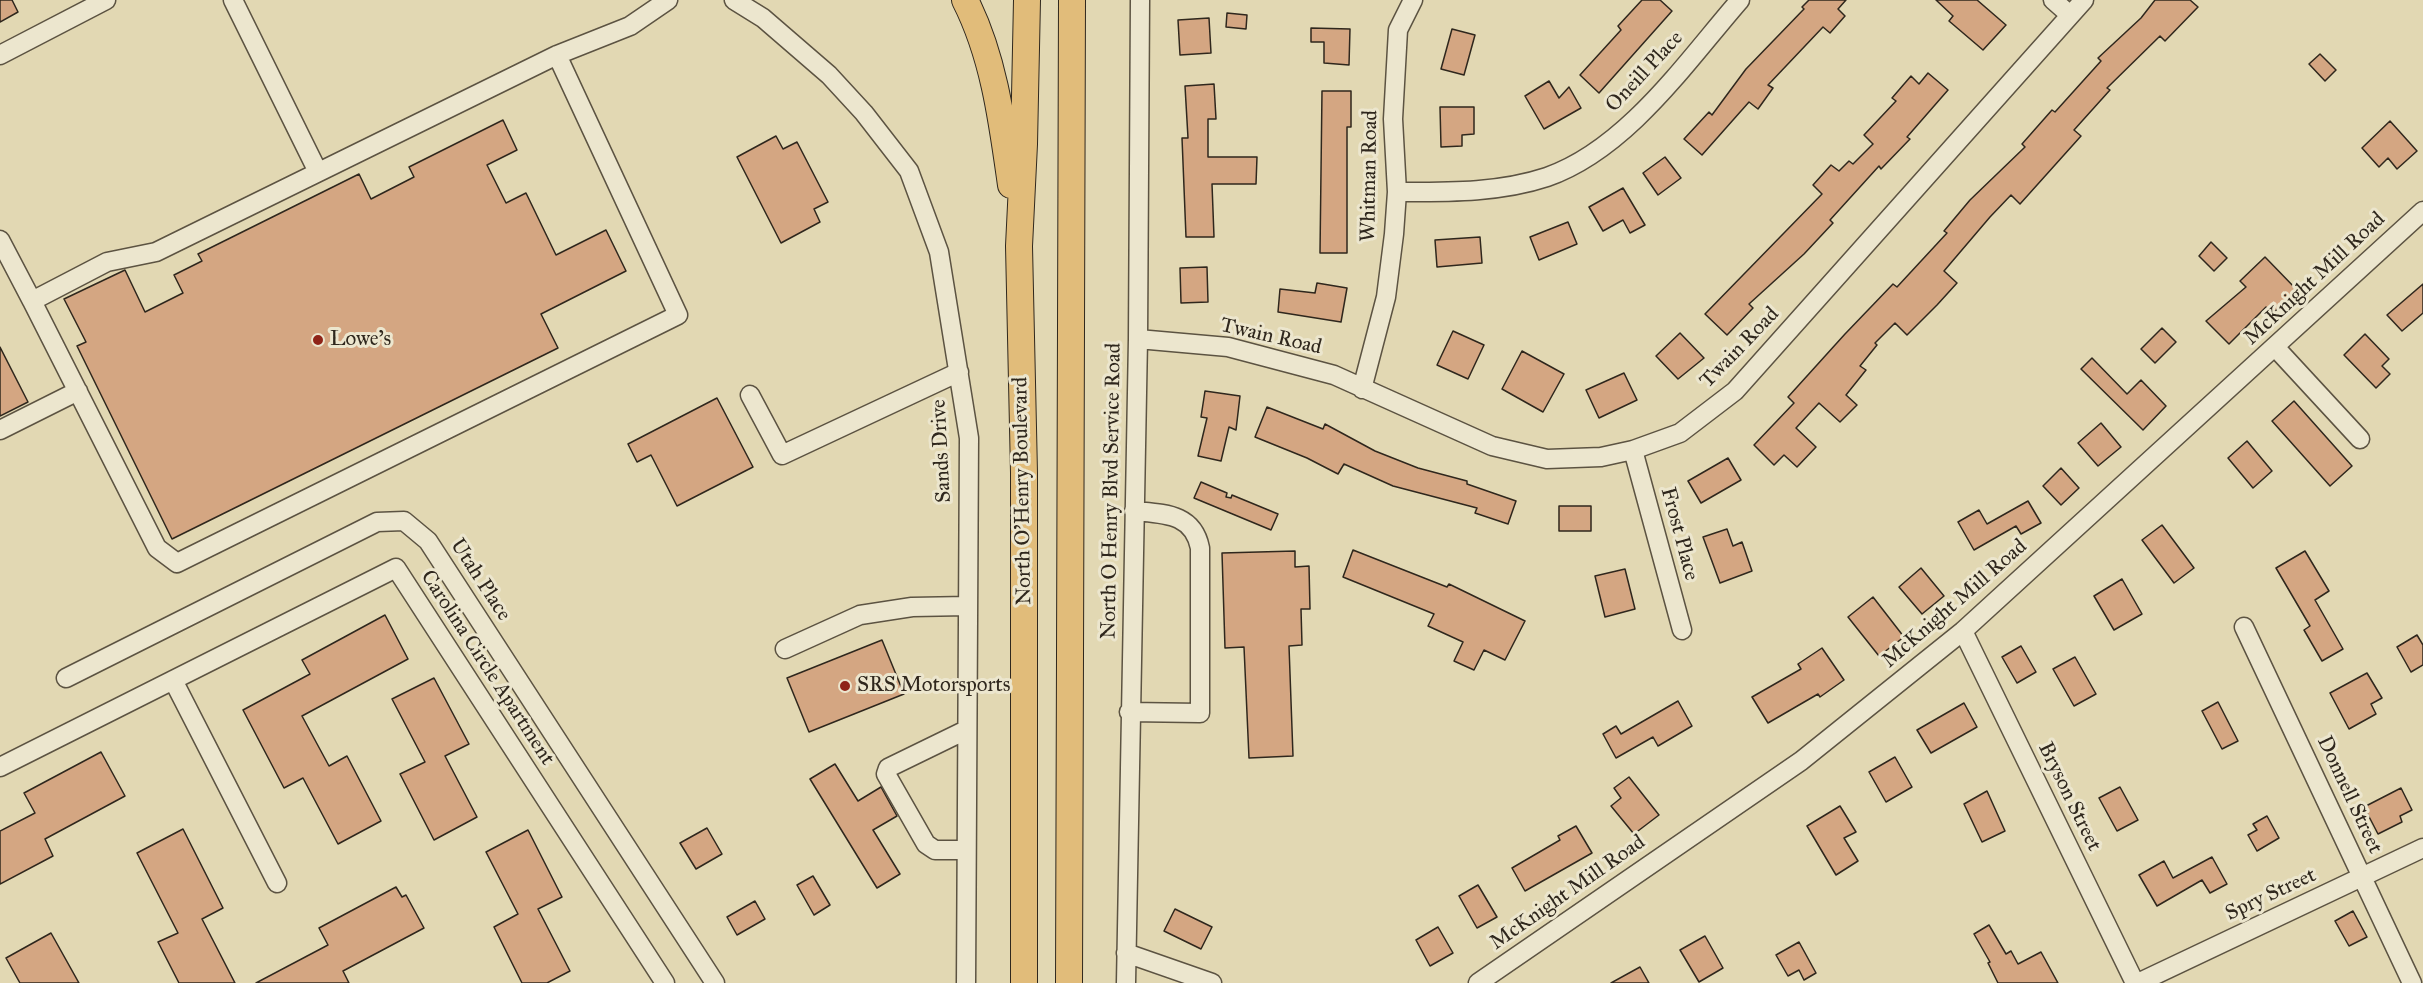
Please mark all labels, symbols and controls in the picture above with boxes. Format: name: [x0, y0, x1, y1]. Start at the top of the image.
street label: Oneill Place: [1601, 26, 1689, 118]
street label: Whitman Road: [1356, 110, 1384, 242]
street label: McKnight Mill Road: [2239, 207, 2391, 351]
street label: Twain Road: [1695, 302, 1785, 394]
street label: Twain Road: [1218, 313, 1324, 361]
place label: Lowe's: [330, 327, 391, 353]
marker: Lowe's: [311, 333, 325, 347]
street label: North O Henry Blvd Service Road: [1097, 343, 1127, 639]
street label: North O'Henry Boulevard: [1008, 377, 1038, 605]
street label: Sands Drive: [927, 399, 957, 503]
street label: Frost Place: [1654, 485, 1704, 583]
street label: Utah Place: [444, 534, 516, 626]
street label: McKnight Mill Road: [1877, 534, 2033, 674]
street label: Carolina Circle Apartment: [415, 566, 559, 770]
place label: SRS Motorsports: [857, 673, 1010, 699]
marker: SRS Motorsports: [838, 679, 852, 693]
street label: Donnell Street: [2311, 732, 2387, 858]
street label: Bryson Street: [2032, 738, 2106, 856]
street label: McKnight Mill Road: [1486, 830, 1650, 956]
street label: Spry Street: [2222, 863, 2320, 927]

